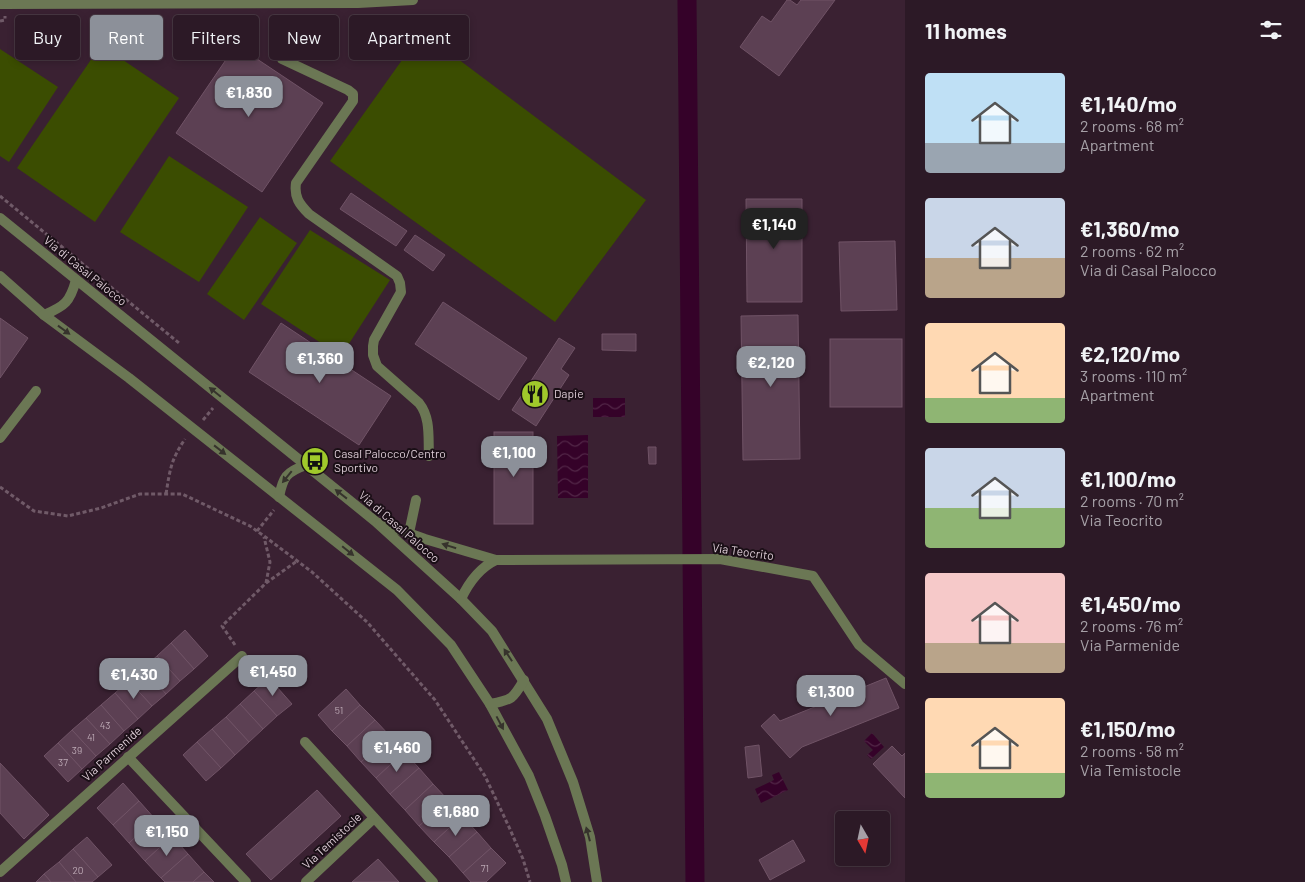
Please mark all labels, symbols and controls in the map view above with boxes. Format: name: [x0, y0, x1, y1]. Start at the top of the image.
chip: Buy: [15, 15, 80, 60]
chip: Rent: [90, 15, 163, 60]
chip: Filters: [173, 15, 259, 60]
chip: New: [269, 15, 339, 60]
chip: Apartment: [349, 15, 469, 60]
icon: filters: [1257, 16, 1285, 44]
text: 11 homes: [925, 18, 1007, 43]
pin: €1,830: [208, 76, 290, 118]
text: €1,830: [226, 82, 272, 101]
text: €1,140/mo: [1080, 91, 1177, 116]
icon: home: [965, 93, 1025, 153]
text: 2 rooms · 68 m²: [1080, 116, 1184, 135]
text: Apartment: [1080, 135, 1155, 154]
pin: €1,140: [733, 208, 815, 250]
text: €1,140: [752, 214, 796, 233]
text: €1,360/mo: [1080, 216, 1179, 241]
icon: home: [965, 218, 1025, 278]
street label: Via di Casal Palocco: [41, 233, 130, 308]
text: 2 rooms · 62 m²: [1080, 241, 1184, 260]
text: Via di Casal Palocco: [1080, 260, 1217, 279]
one-way arrow: [57, 325, 71, 335]
text: €2,120/mo: [1080, 341, 1180, 366]
pin: €1,360: [279, 342, 361, 384]
icon: home: [965, 343, 1025, 403]
pin: €2,120: [730, 346, 812, 388]
text: €1,360: [297, 348, 343, 367]
text: €2,120: [747, 352, 795, 371]
text: 3 rooms · 110 m²: [1080, 366, 1187, 385]
restaurant icon: Dapie: [520, 379, 550, 409]
text: Apartment: [1080, 385, 1155, 404]
one-way arrow: [209, 386, 222, 397]
place label: Dapie: [554, 386, 584, 400]
pin: €1,100: [473, 436, 555, 478]
text: €1,100: [492, 442, 536, 461]
one-way arrow: [214, 445, 227, 456]
bus stop icon: Casal Palocco/Centro Sportivo: [300, 446, 330, 476]
place label: Casal Palocco/Centro Sportivo: [334, 446, 446, 474]
text: €1,100/mo: [1080, 466, 1176, 491]
icon: home: [965, 468, 1025, 528]
one-way arrow: [282, 470, 292, 483]
street label: Via di Casal Palocco: [356, 487, 443, 565]
one-way arrow: [335, 489, 348, 500]
text: 2 rooms · 70 m²: [1080, 491, 1184, 510]
text: Via Teocrito: [1080, 510, 1163, 529]
street label: Via Teocrito: [711, 540, 775, 562]
one-way arrow: [441, 541, 456, 549]
one-way arrow: [341, 546, 354, 557]
text: €1,450/mo: [1080, 591, 1181, 616]
icon: home: [965, 593, 1025, 653]
text: 2 rooms · 76 m²: [1080, 616, 1183, 635]
text: Via Parmenide: [1080, 635, 1180, 654]
one-way arrow: [503, 648, 513, 662]
pin: €1,450: [232, 654, 314, 697]
pin: €1,430: [93, 658, 175, 700]
text: €1,450: [249, 661, 297, 680]
text: €1,430: [110, 664, 158, 683]
pin: €1,300: [790, 674, 872, 717]
text: €1,300: [808, 681, 854, 700]
house number: 51: [335, 704, 343, 716]
text: €1,150/mo: [1080, 716, 1176, 741]
one-way arrow: [496, 717, 505, 730]
icon: home: [965, 718, 1025, 778]
house number: 43: [100, 719, 110, 731]
street label: Via Parmenide: [79, 723, 144, 784]
pin: €1,460: [356, 730, 438, 773]
house number: 41: [87, 731, 95, 743]
text: €1,460: [373, 737, 421, 756]
text: 2 rooms · 58 m²: [1080, 741, 1184, 760]
house number: 39: [72, 744, 82, 756]
house number: 37: [58, 756, 68, 768]
text: Via Temistocle: [1080, 760, 1181, 779]
pin: €1,680: [415, 794, 497, 837]
text: €1,680: [433, 801, 479, 820]
street label: Via Temistocle: [299, 809, 364, 871]
north arrow: [835, 811, 890, 866]
map controls: [835, 811, 890, 866]
pin: €1,150: [126, 814, 208, 857]
text: €1,150: [145, 821, 189, 840]
one-way arrow: [584, 827, 592, 842]
house number: 71: [481, 862, 489, 874]
house number: 20: [72, 864, 84, 876]

